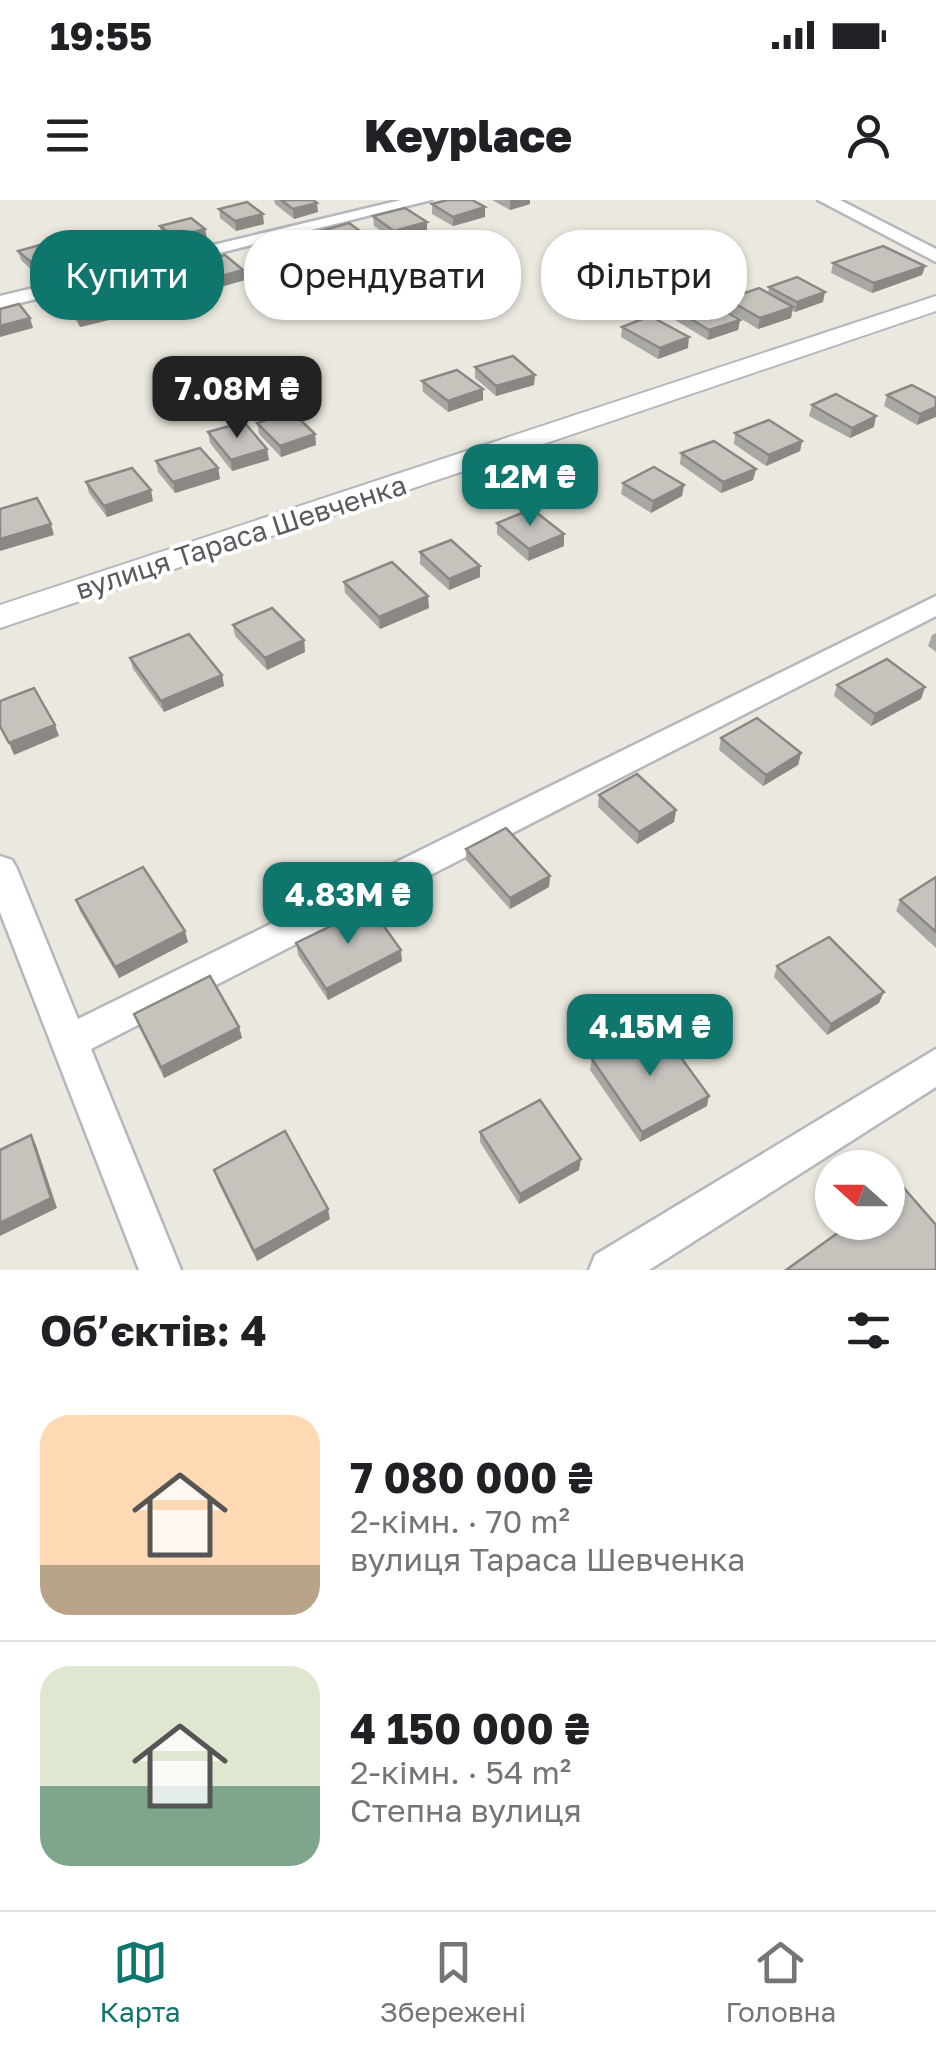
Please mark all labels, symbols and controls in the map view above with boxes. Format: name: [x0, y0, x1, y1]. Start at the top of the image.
text: 19:55: [50, 13, 152, 58]
icon: menu: [40, 108, 95, 163]
text: Keyplace: [364, 108, 572, 162]
icon: person: [841, 108, 896, 163]
chip: Купити: [30, 230, 224, 320]
chip: Орендувати: [244, 230, 521, 320]
chip: Фільтри: [541, 230, 747, 320]
pin: 7.08M ₴: [145, 356, 329, 441]
text: 7.08M ₴: [175, 369, 299, 407]
pin: 12M ₴: [460, 444, 600, 529]
text: 12M ₴: [484, 457, 576, 495]
street label: вулиця Тараса Шевченка: [71, 467, 410, 606]
pin: 4.83M ₴: [256, 862, 440, 947]
text: 4.83M ₴: [285, 875, 411, 913]
pin: 4.15M ₴: [558, 994, 742, 1079]
text: 4.15M ₴: [589, 1007, 711, 1045]
north arrow: [815, 1150, 905, 1240]
map controls: [815, 1150, 905, 1240]
icon: filters: [841, 1303, 896, 1358]
text: Об’єктів: 4: [40, 1305, 267, 1355]
text: 7 080 000 ₴: [350, 1452, 593, 1502]
icon: home: [120, 1455, 240, 1575]
text: 2-кімн. · 70 m²: [350, 1502, 570, 1540]
text: вулиця Тараса Шевченка: [350, 1540, 745, 1578]
text: 4 150 000 ₴: [350, 1703, 590, 1753]
icon: home: [120, 1706, 240, 1826]
text: 2-кімн. · 54 m²: [350, 1753, 571, 1791]
text: Степна вулиця: [350, 1791, 582, 1829]
tab: Карта: [100, 1935, 181, 2028]
tab: Збережені: [380, 1935, 526, 2028]
tab: Головна: [725, 1935, 836, 2028]

